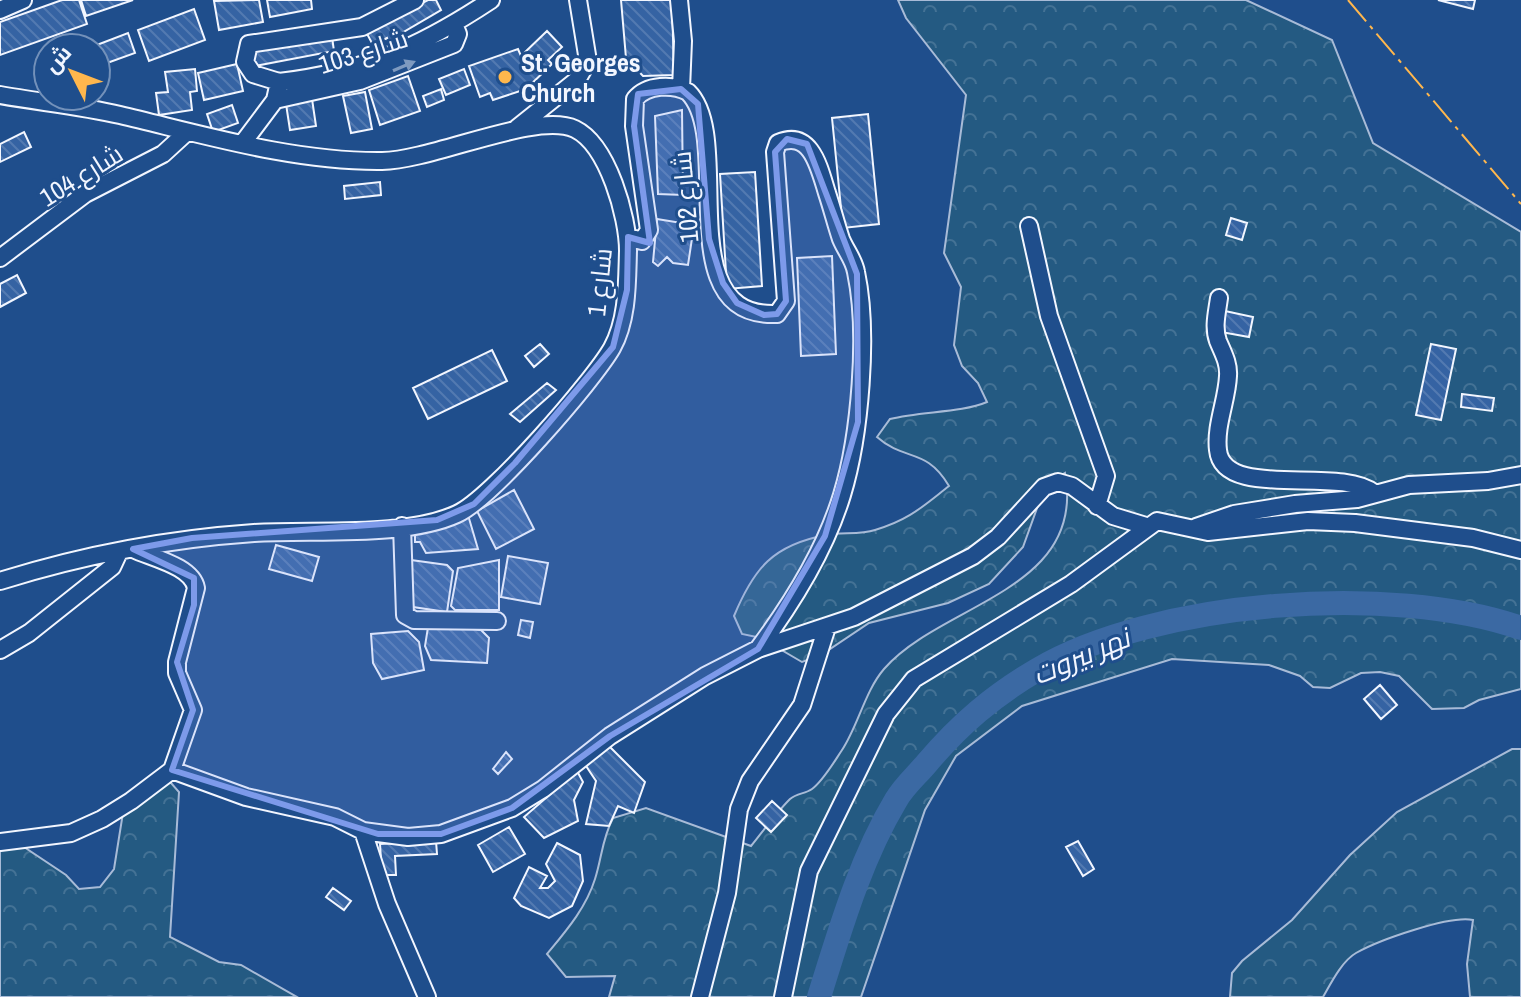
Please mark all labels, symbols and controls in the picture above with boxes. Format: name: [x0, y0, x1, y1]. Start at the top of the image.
street label: شارع 103: [314, 20, 412, 82]
north arrow: [32, 32, 112, 112]
text: ش: [37, 38, 78, 79]
place label: St. Georges Church: [521, 45, 641, 110]
one-way arrow: [392, 59, 416, 72]
marker: St. Georges Church: [496, 68, 514, 86]
street label: شارع 104: [33, 136, 129, 214]
street label: شارع 102: [664, 150, 706, 244]
street label: شارع 1: [578, 246, 620, 318]
water label: نهر بيروت: [1027, 618, 1138, 693]

